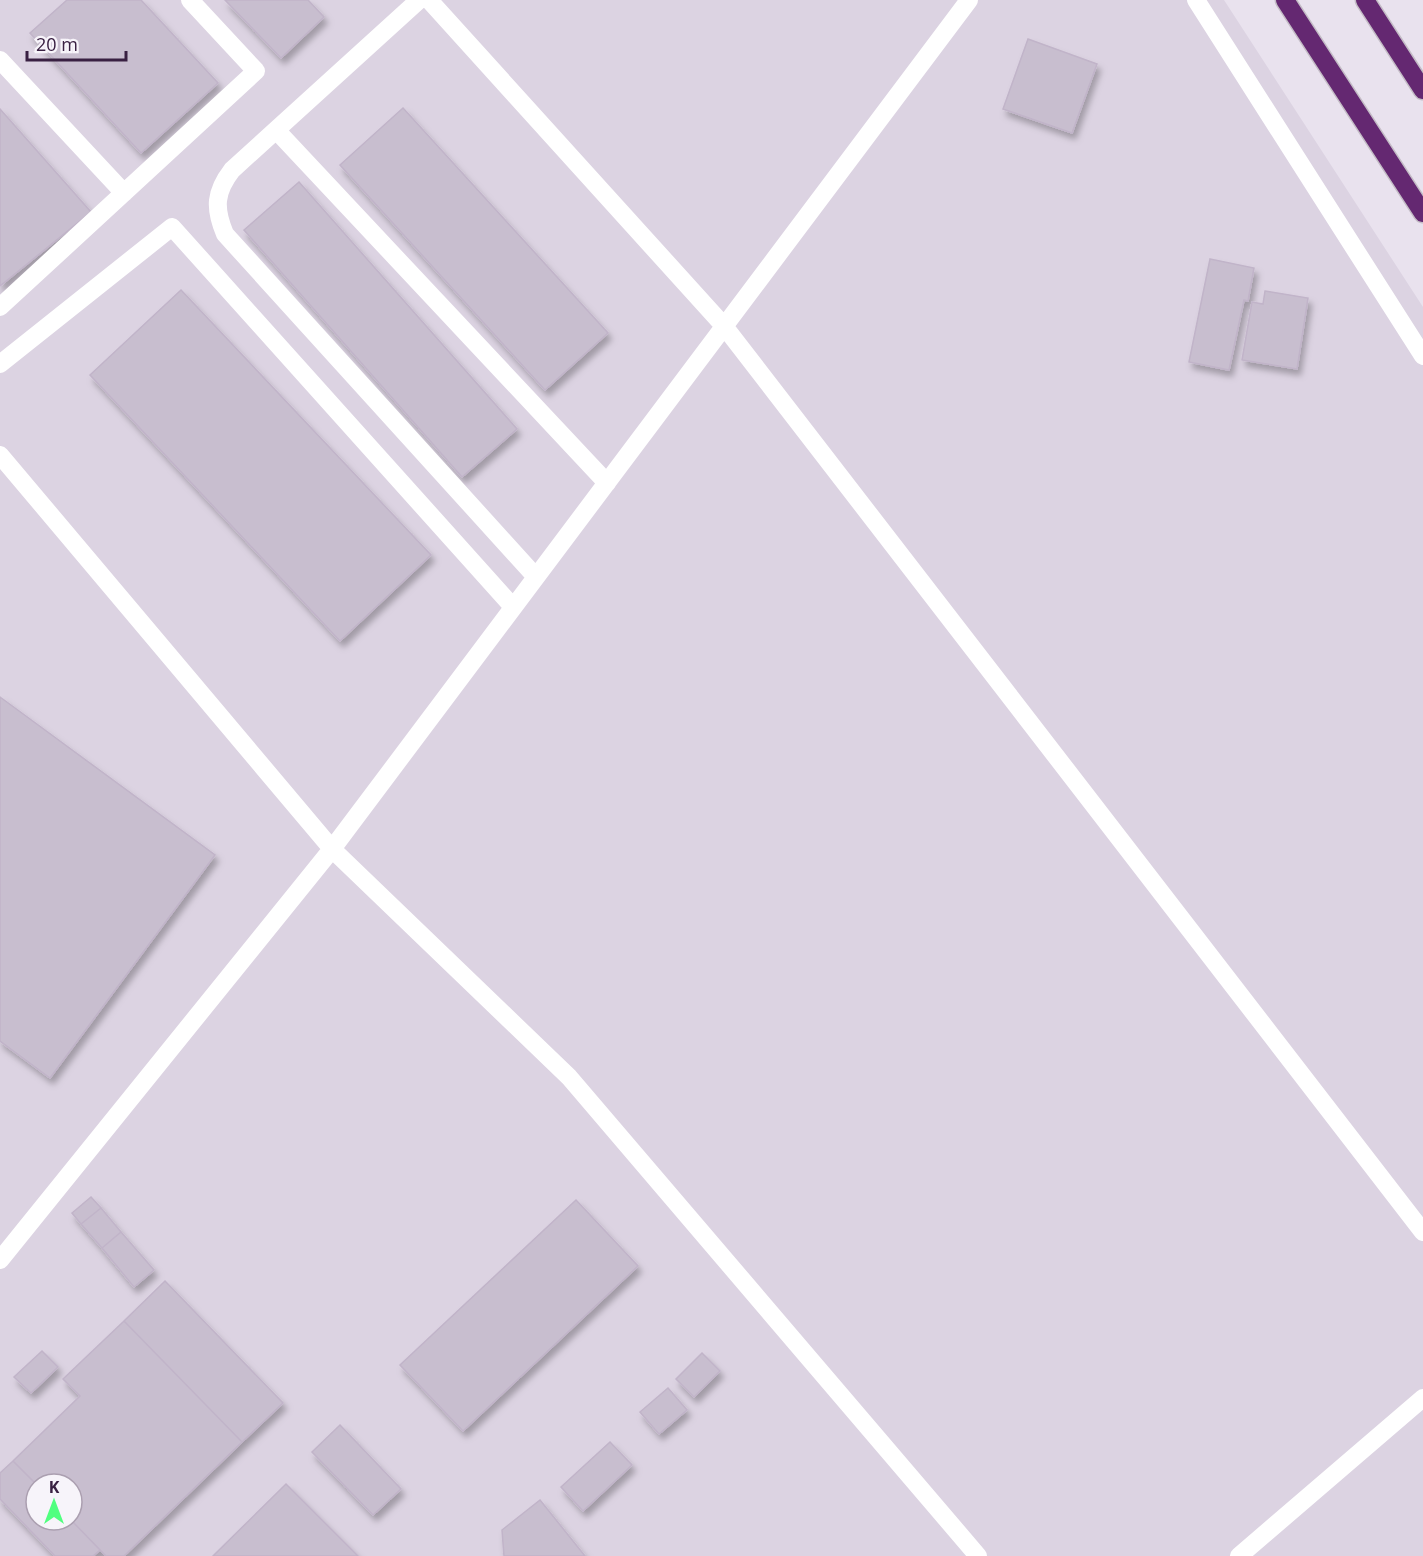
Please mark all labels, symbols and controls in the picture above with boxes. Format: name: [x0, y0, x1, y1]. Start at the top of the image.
scale bar: [27, 24, 126, 62]
text: 20 m: [36, 32, 78, 56]
north arrow: [24, 1472, 84, 1532]
text: K: [49, 1476, 60, 1498]

